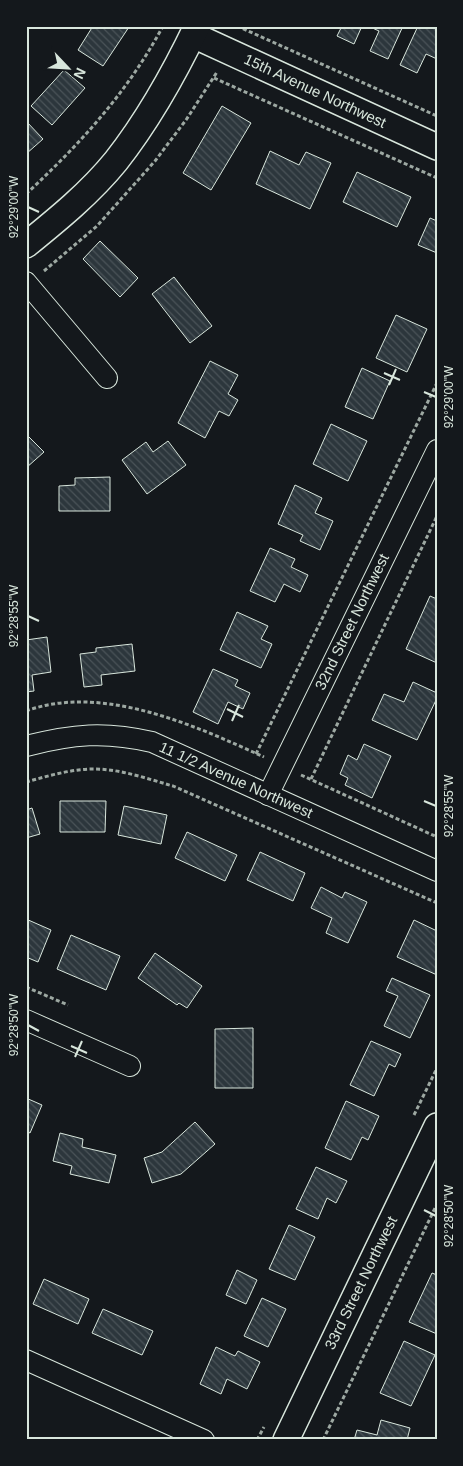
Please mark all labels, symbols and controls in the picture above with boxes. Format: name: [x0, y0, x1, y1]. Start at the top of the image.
north arrow: [42, 42, 92, 92]
street label: 15th Avenue Northwest: [241, 50, 390, 131]
text: N: [70, 66, 89, 81]
text: 92°29'00"W: [7, 175, 21, 238]
text: 92°29'00"W: [442, 365, 456, 428]
street label: 32nd Street Northwest: [311, 550, 392, 693]
text: 92°28'55"W: [7, 584, 21, 647]
street label: 11 1/2 Avenue Northwest: [157, 738, 316, 821]
text: 92°28'55"W: [442, 774, 456, 837]
text: 92°28'50"W: [7, 993, 21, 1056]
text: 92°28'50"W: [442, 1184, 456, 1247]
street label: 33rd Street Northwest: [321, 1213, 401, 1352]

